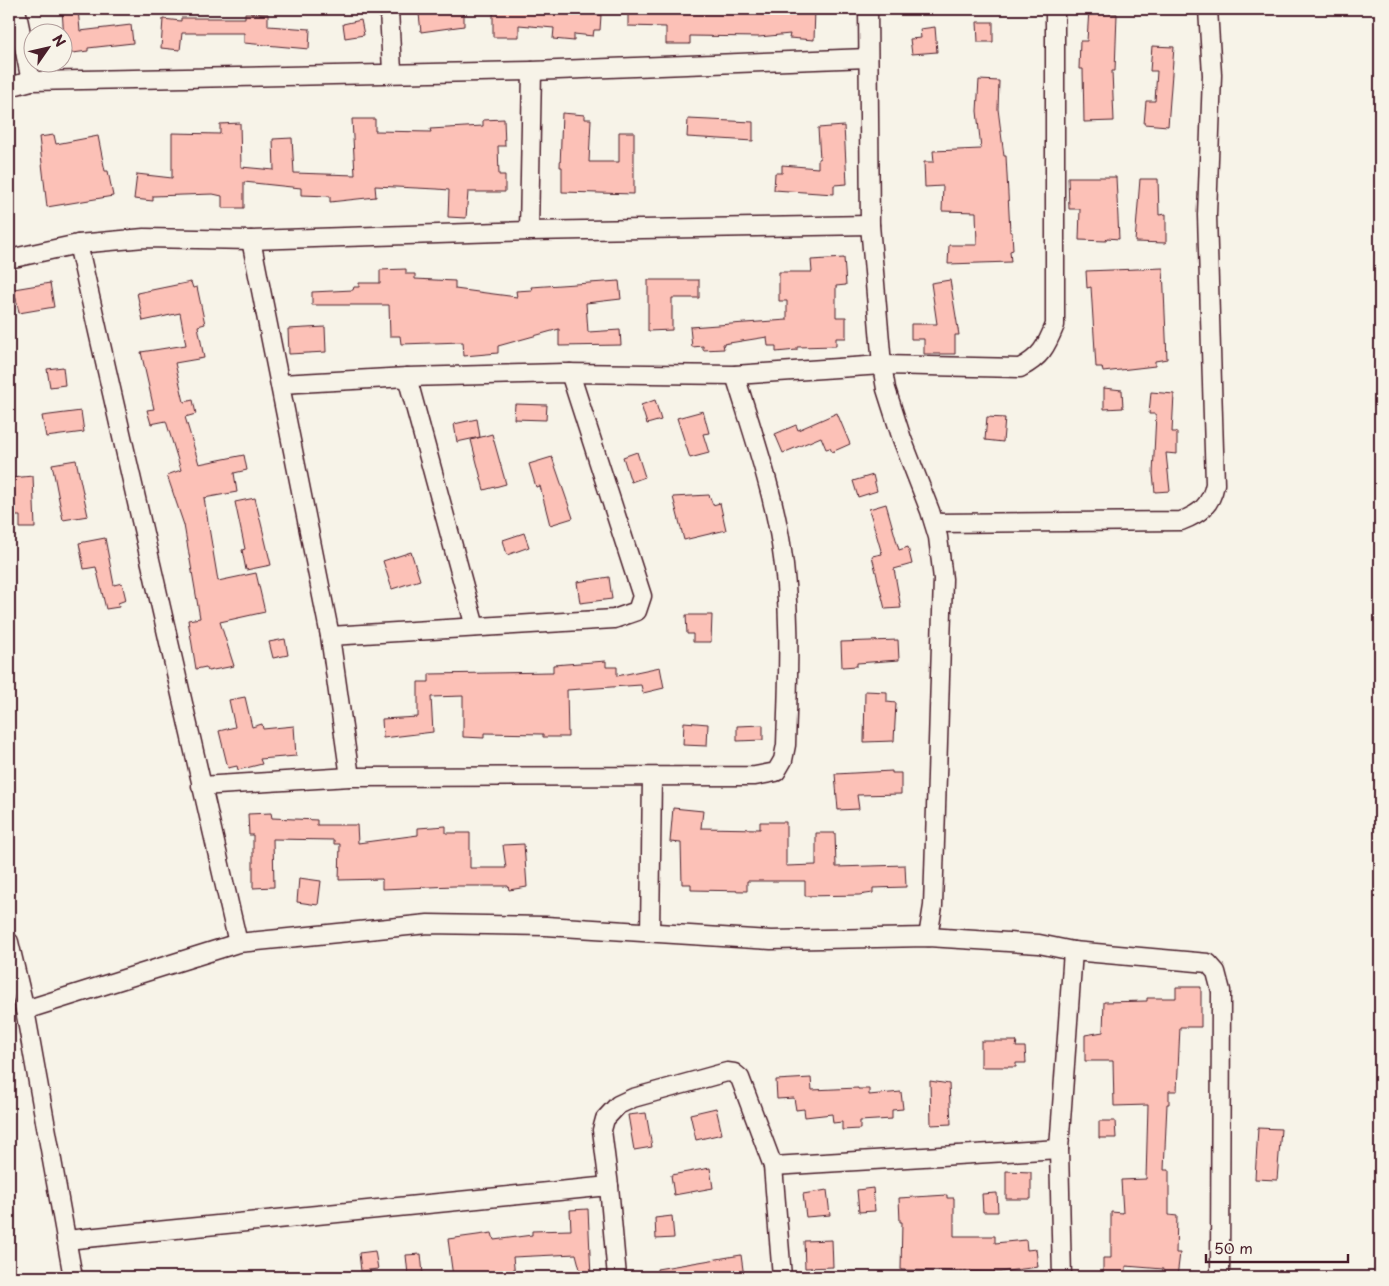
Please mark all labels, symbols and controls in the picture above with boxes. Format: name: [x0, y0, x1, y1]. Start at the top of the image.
north arrow: [22, 22, 72, 72]
text: N: [47, 30, 71, 51]
scale bar: [1206, 1231, 1349, 1263]
text: 50 m: [1214, 1236, 1253, 1259]

